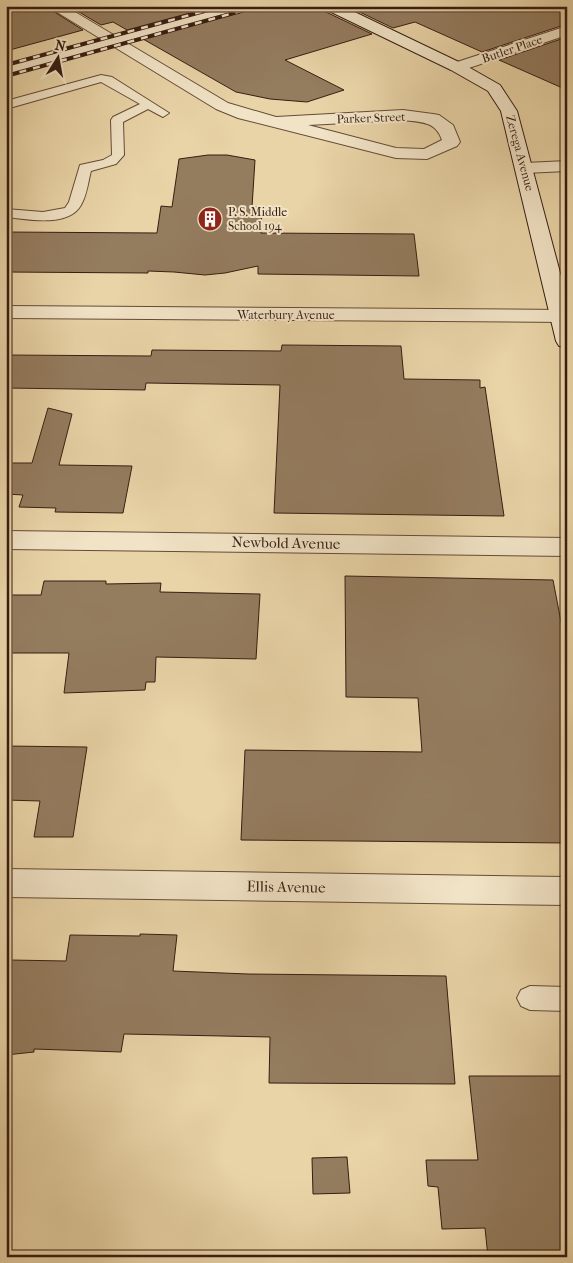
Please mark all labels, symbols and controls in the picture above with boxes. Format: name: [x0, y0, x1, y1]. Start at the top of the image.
north arrow: [32, 32, 82, 82]
street label: Butler Place: [480, 32, 544, 66]
text: N: [54, 36, 68, 55]
street label: Parker Street: [336, 110, 406, 126]
street label: Zerega Avenue: [503, 113, 537, 193]
place label: P. S. Middle School 194: [228, 205, 287, 233]
building icon: P. S. Middle School 194: [197, 206, 223, 232]
street label: Waterbury Avenue: [236, 308, 335, 322]
street label: Newbold Avenue: [231, 533, 341, 553]
street label: Ellis Avenue: [246, 877, 326, 897]

